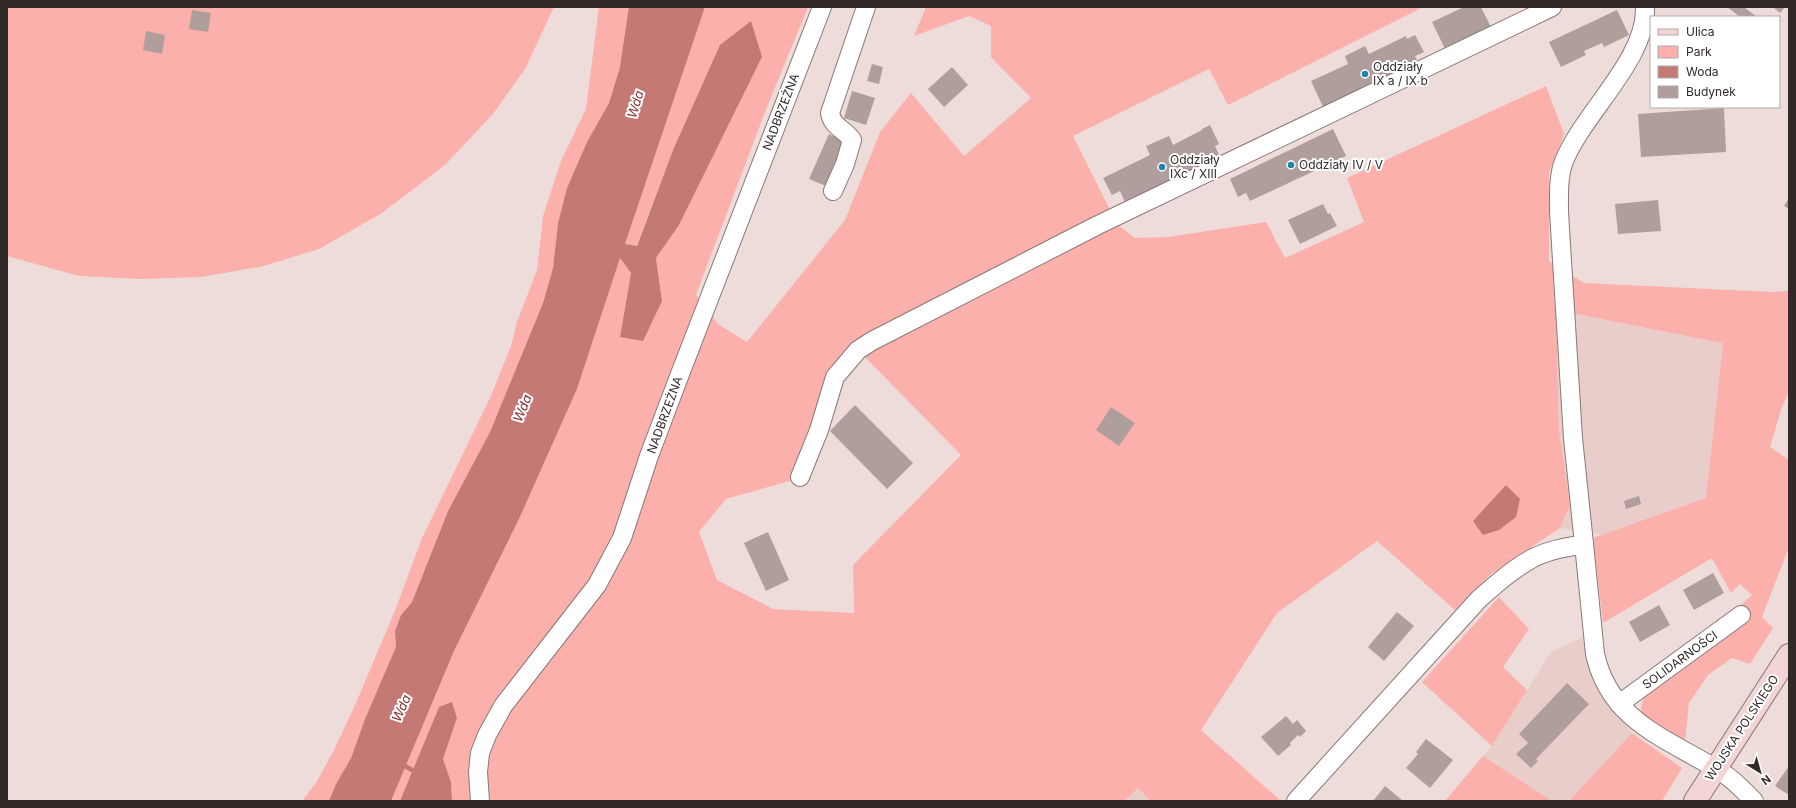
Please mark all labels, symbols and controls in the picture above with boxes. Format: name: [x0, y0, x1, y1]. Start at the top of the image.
legend: [1650, 16, 1780, 108]
text: Ulica: [1686, 24, 1714, 39]
text: Park: [1686, 44, 1712, 59]
place label: Oddziały IX a / IX b: [1373, 59, 1428, 88]
text: Woda: [1686, 64, 1719, 79]
marker: Oddziały IX a / IX b: [1360, 69, 1370, 79]
street label: NADBRZEŻNA: [759, 71, 802, 152]
text: Budynek: [1686, 84, 1736, 99]
water label: Wda: [623, 88, 647, 120]
place label: Oddziały IXc / XIII: [1170, 152, 1220, 181]
place label: Oddziały IV / V: [1299, 157, 1383, 172]
marker: Oddziały IV / V: [1286, 160, 1296, 170]
marker: Oddziały IXc / XIII: [1157, 162, 1167, 172]
street label: NADBRZEŻNA: [644, 374, 685, 456]
water label: Wda: [509, 392, 535, 424]
street label: SOLIDARNOŚCI: [1639, 627, 1720, 692]
street label: WOJSKA POLSKIEGO: [1702, 672, 1781, 783]
water label: Wda: [388, 692, 414, 724]
north arrow: [1740, 752, 1780, 792]
text: N: [1758, 772, 1774, 788]

